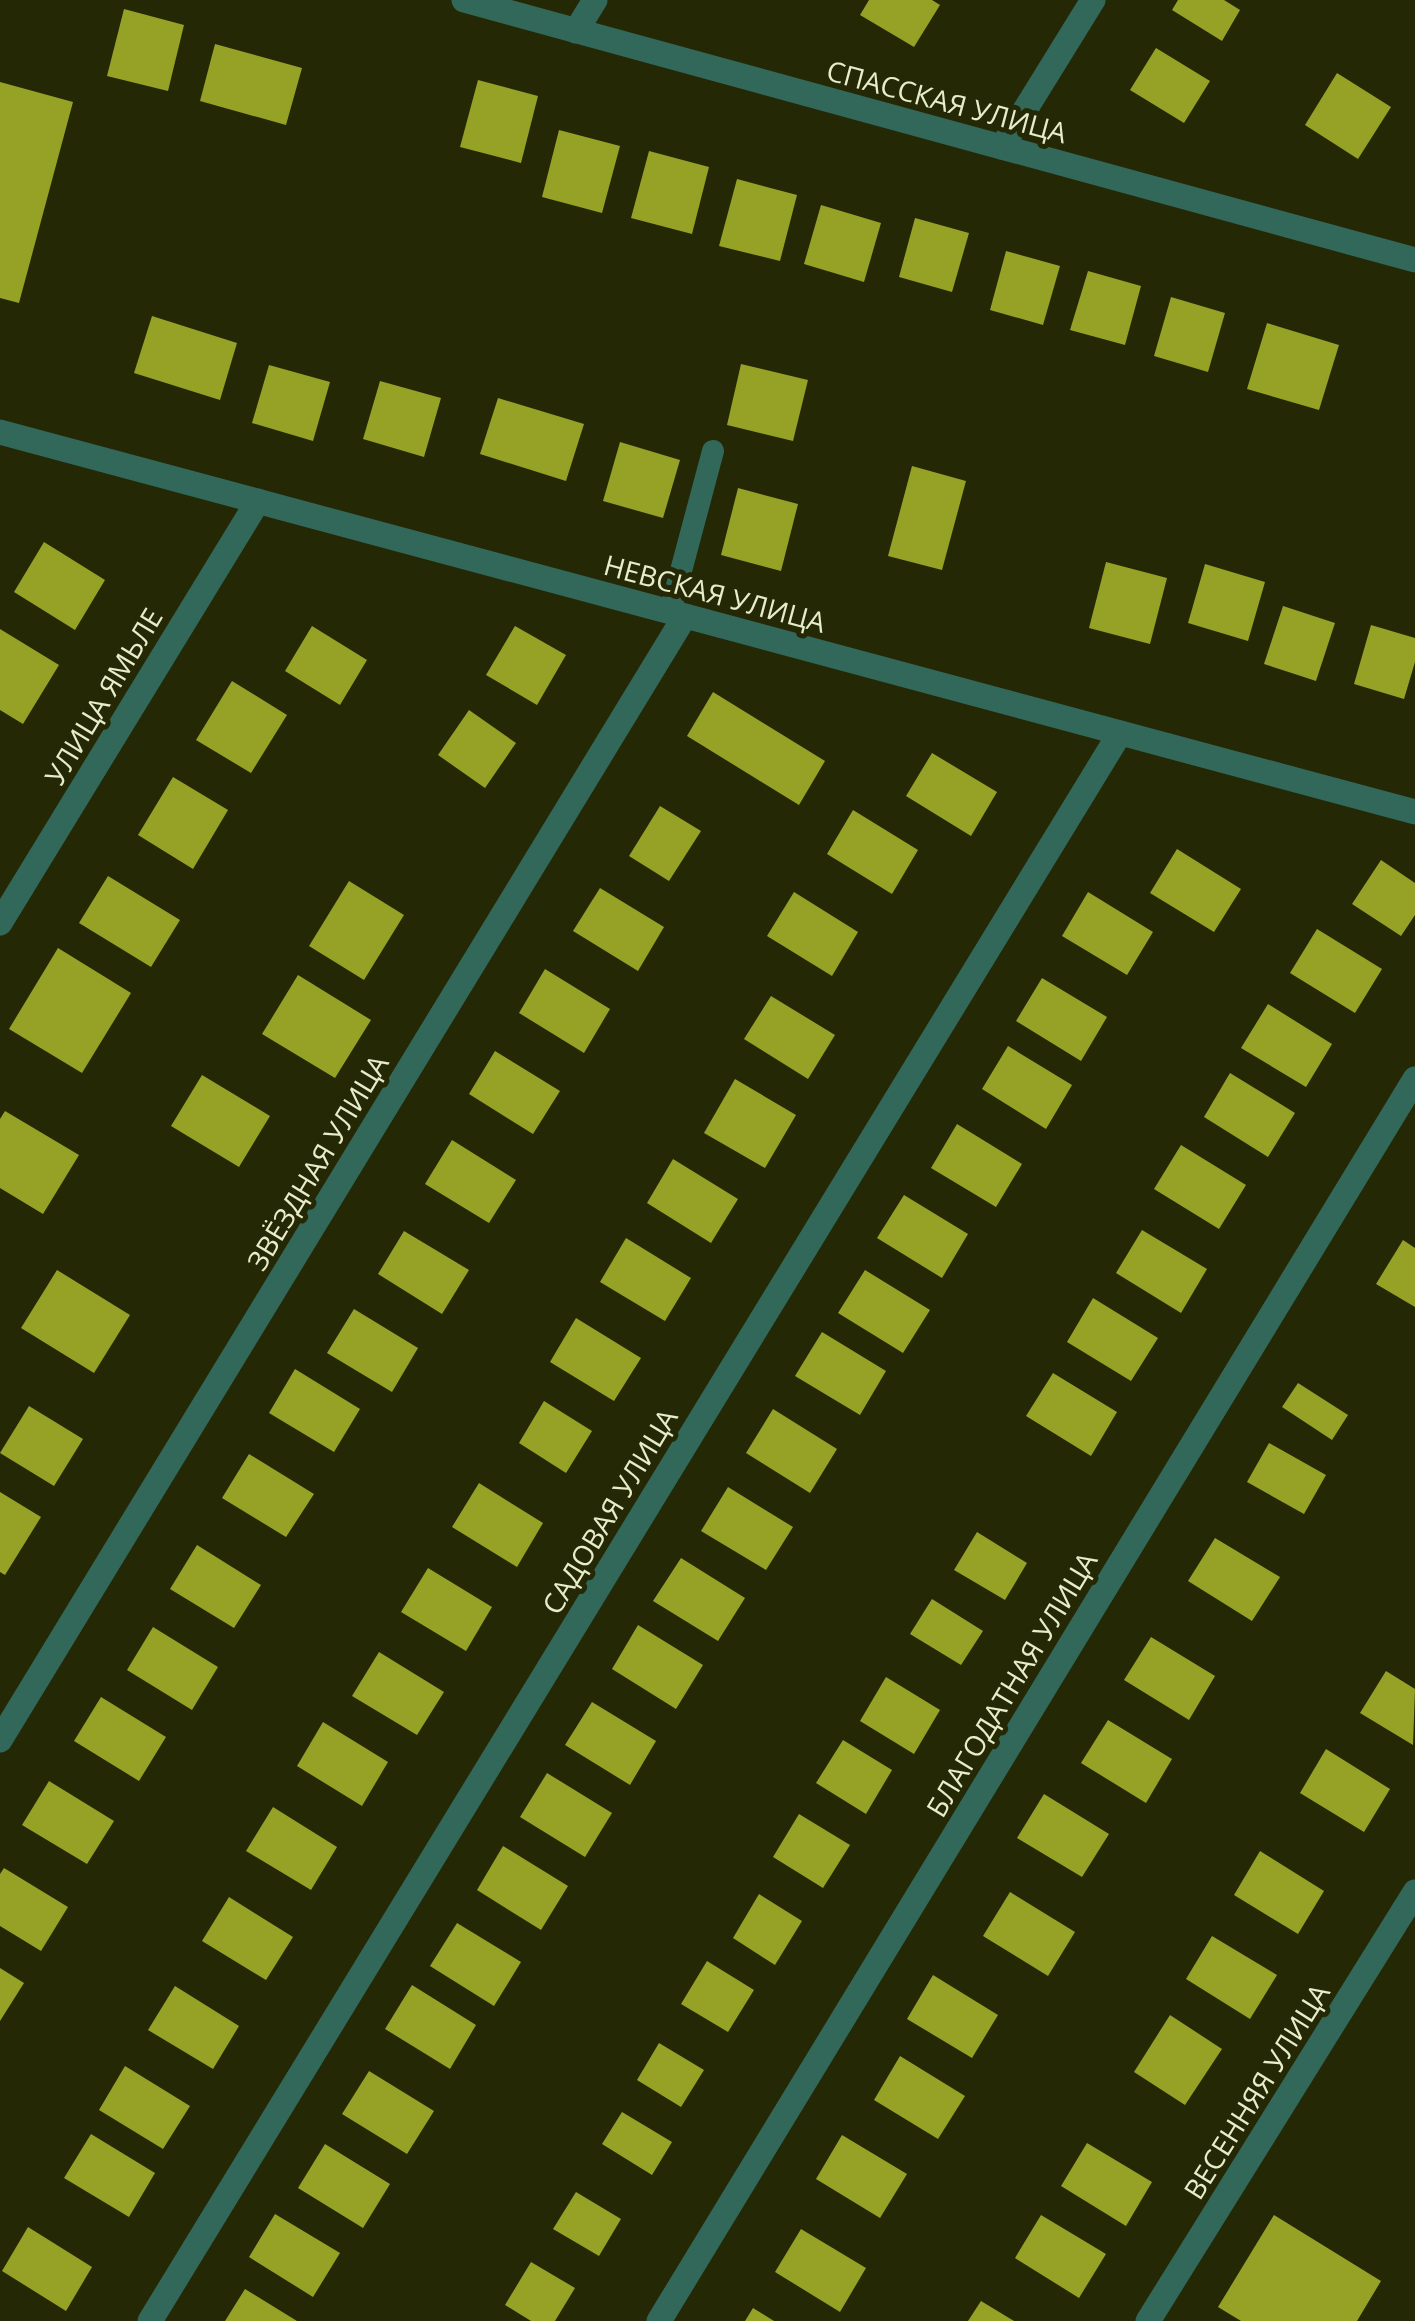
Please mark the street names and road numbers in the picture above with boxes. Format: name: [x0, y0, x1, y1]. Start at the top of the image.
street label: СПАССКАЯ УЛИЦА: [823, 51, 1072, 151]
street label: НЕВСКАЯ УЛИЦА: [600, 545, 830, 641]
street label: УЛИЦА ЯМЬЛЕ: [35, 601, 171, 791]
street label: ЗВЁЗДНАЯ УЛИЦА: [238, 1047, 397, 1277]
street label: САДОВАЯ УЛИЦА: [533, 1401, 686, 1621]
street label: БЛАГОДАТНАЯ УЛИЦА: [917, 1544, 1105, 1824]
street label: ВЕСЕННЯЯ УЛИЦА: [1174, 1976, 1338, 2206]

